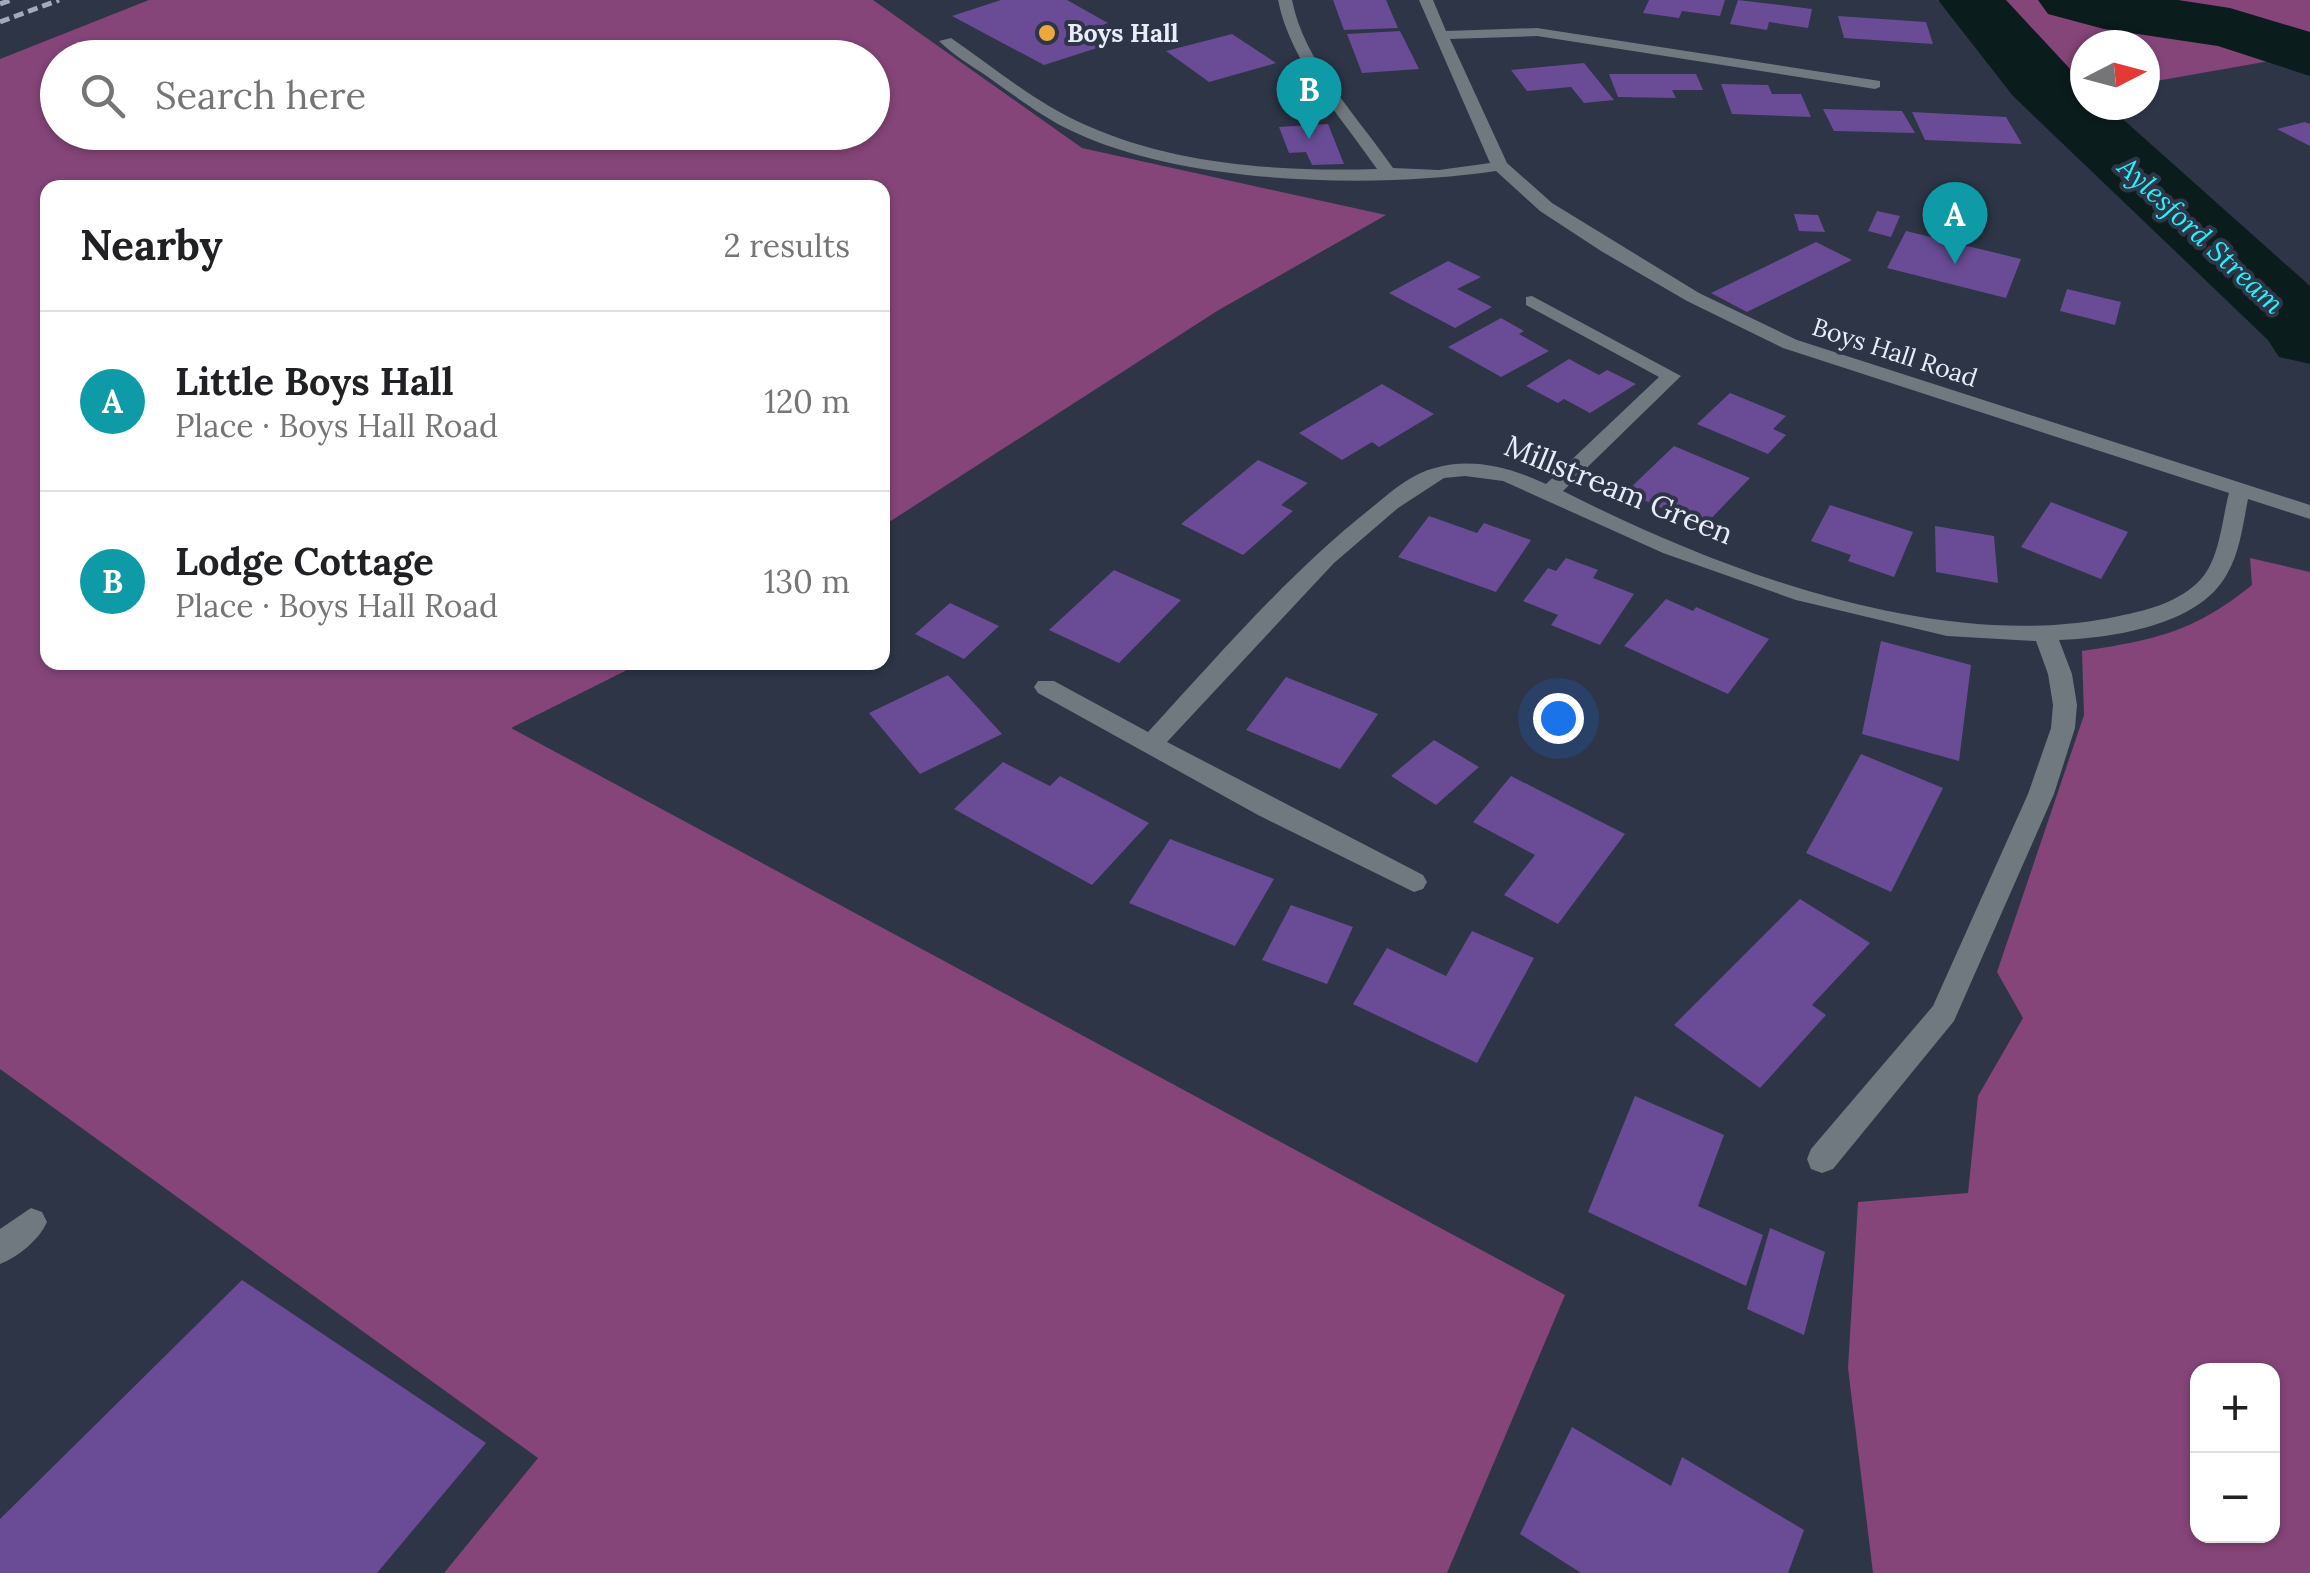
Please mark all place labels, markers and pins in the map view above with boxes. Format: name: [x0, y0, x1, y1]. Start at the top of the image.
place label: Boys Hall: [1067, 17, 1179, 49]
marker: Boys Hall: [1036, 22, 1058, 44]
pin: B: [1276, 56, 1342, 139]
pin: A: [1922, 182, 1988, 264]

